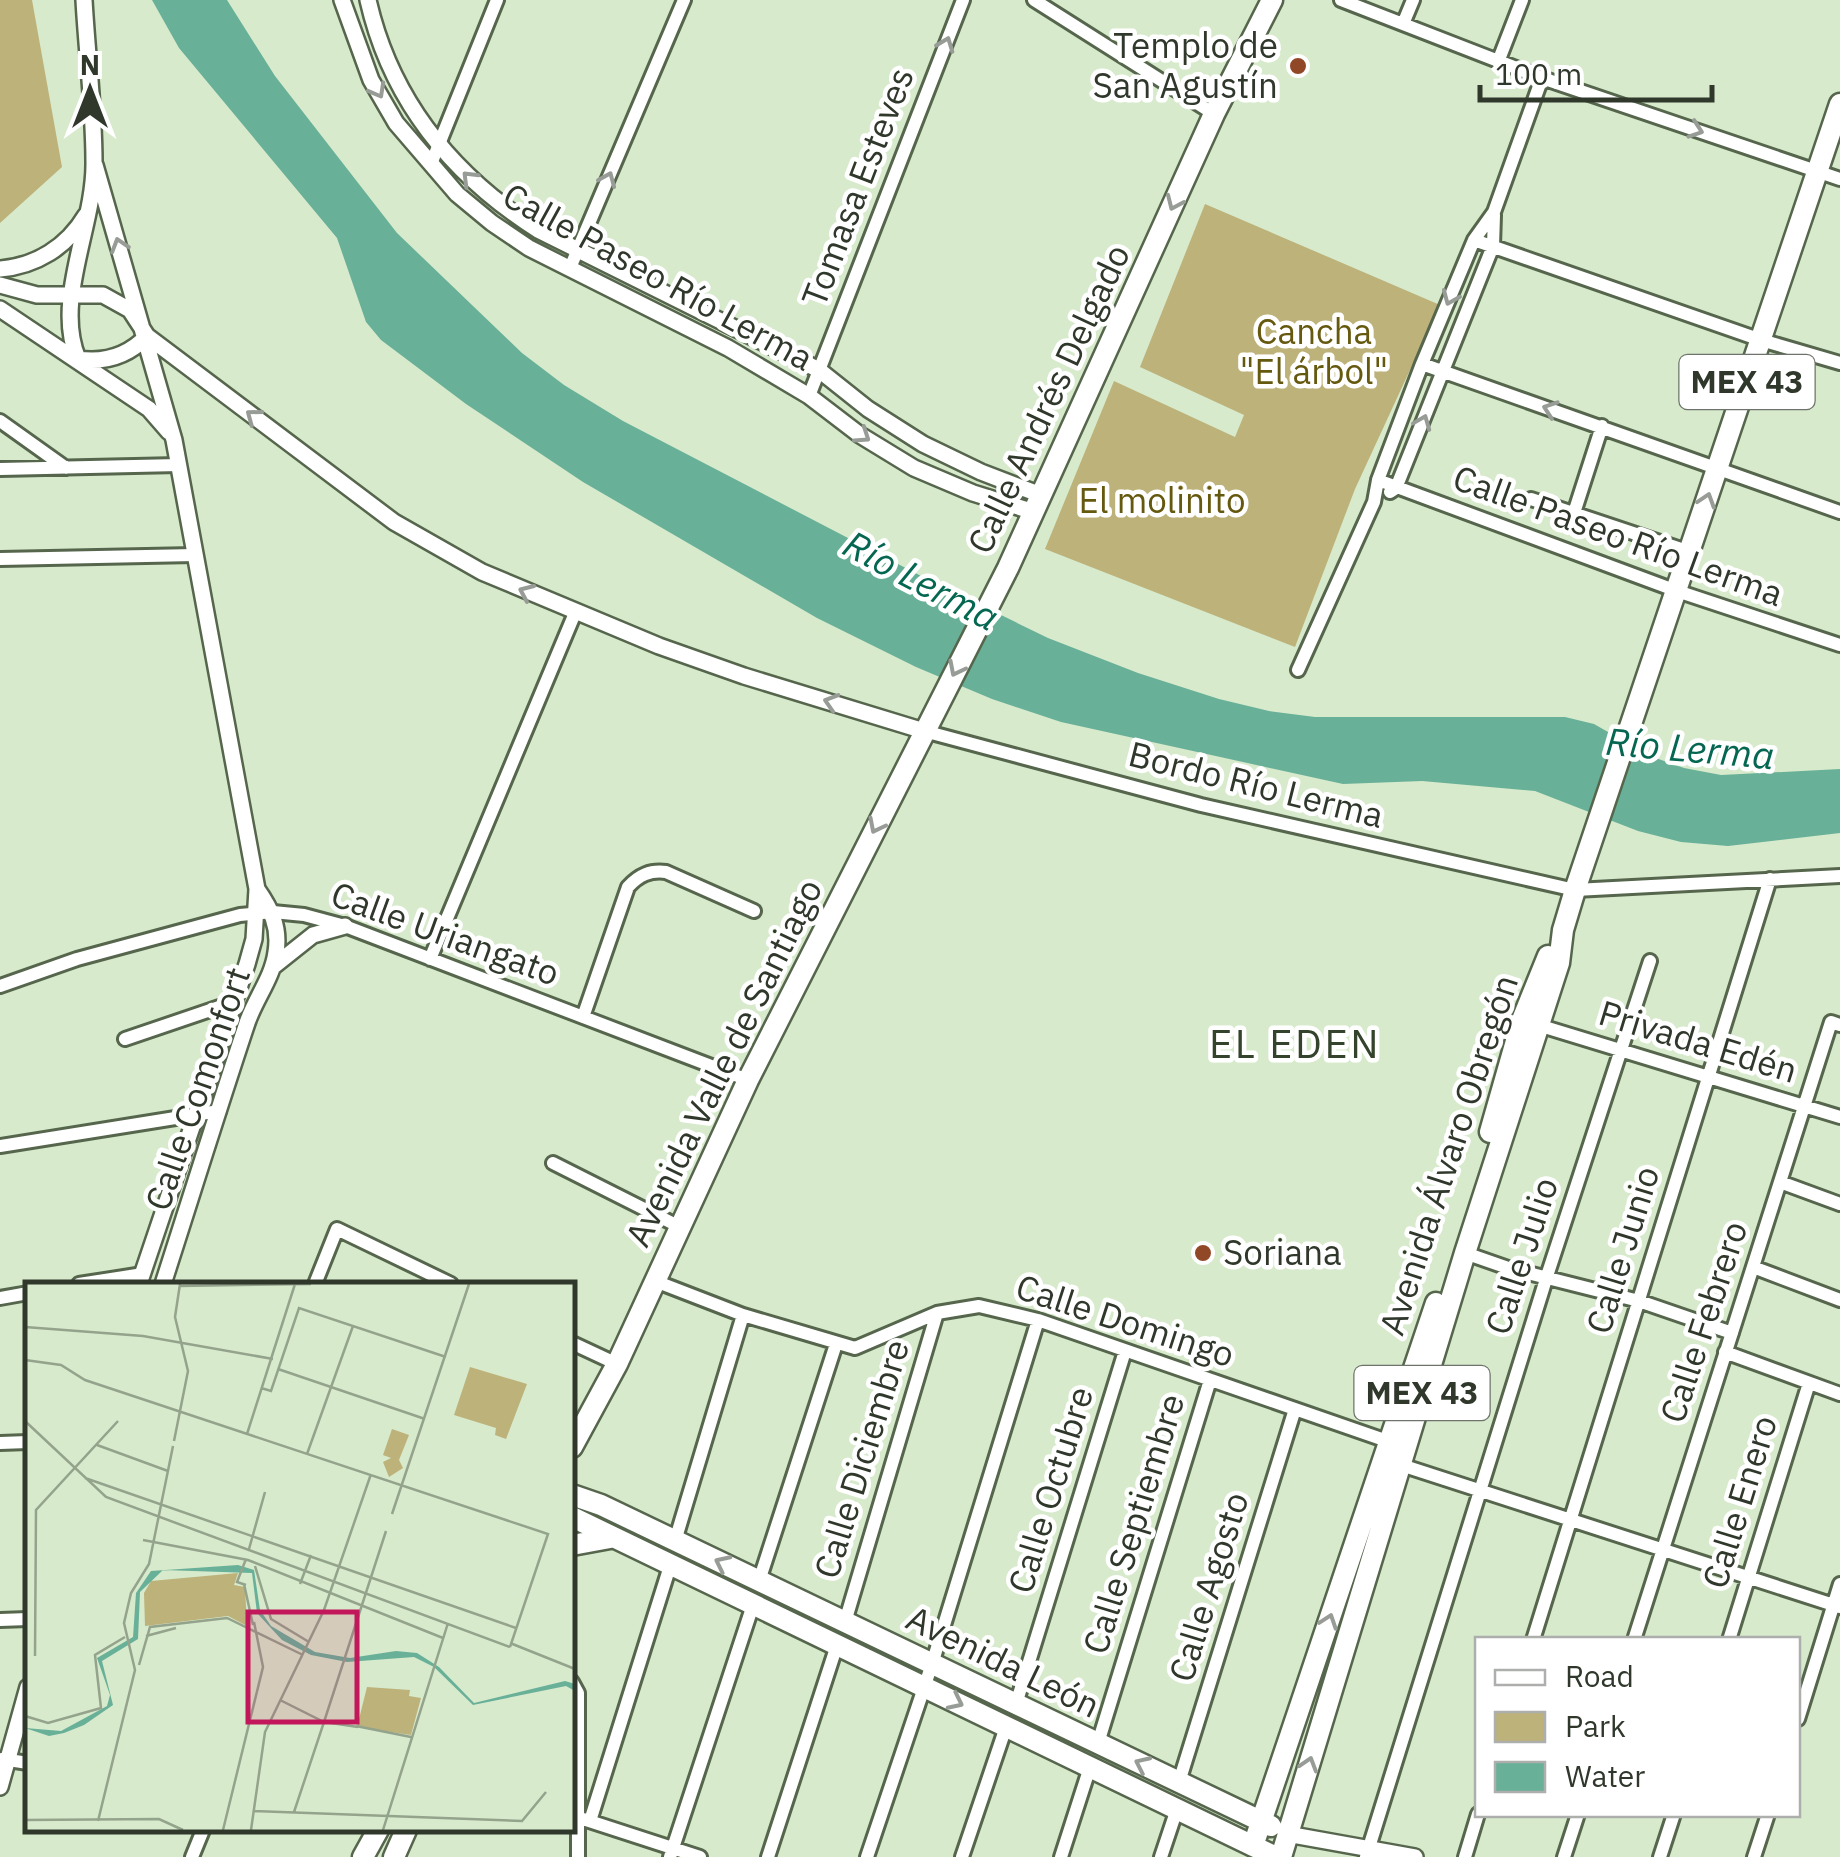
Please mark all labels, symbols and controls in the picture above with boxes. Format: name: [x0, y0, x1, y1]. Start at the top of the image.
place label: Templo de San Agustín: [1092, 22, 1278, 108]
one-way arrow: [934, 36, 954, 54]
north arrow: [40, 40, 140, 140]
scale bar: [1480, 40, 1712, 102]
text: N: [80, 46, 100, 83]
text: 100 m: [1495, 54, 1582, 93]
marker: Templo de San Agustín: [1287, 55, 1309, 77]
street label: Tomasa Esteves: [790, 61, 924, 313]
one-way arrow: [365, 80, 385, 98]
one-way arrow: [1686, 118, 1703, 138]
one-way arrow: [596, 171, 616, 189]
one-way arrow: [463, 172, 481, 190]
street label: Calle Paseo Río Lerma: [495, 172, 822, 381]
one-way arrow: [1166, 193, 1186, 211]
one-way arrow: [110, 237, 131, 254]
street label: Calle Andrés Delgado: [956, 237, 1140, 560]
one-way arrow: [1441, 288, 1461, 306]
park label: Cancha "El árbol": [1240, 308, 1388, 394]
road number: MEX 43: [1680, 355, 1814, 409]
one-way arrow: [1543, 400, 1560, 420]
one-way arrow: [246, 411, 264, 428]
one-way arrow: [1411, 414, 1431, 431]
one-way arrow: [852, 423, 870, 442]
street label: Calle Paseo Río Lerma: [1447, 454, 1790, 616]
park label: El molinito: [1079, 477, 1246, 523]
one-way arrow: [1696, 493, 1716, 510]
water label: Río Lerma: [836, 518, 1008, 641]
one-way arrow: [518, 584, 536, 604]
one-way arrow: [948, 659, 968, 677]
one-way arrow: [823, 693, 840, 714]
water label: Río Lerma: [1604, 716, 1776, 779]
street label: Bordo Río Lerma: [1124, 730, 1388, 838]
one-way arrow: [868, 816, 888, 834]
street label: Calle Uriangato: [325, 870, 566, 996]
street label: Avenida Valle de Santiago: [614, 871, 832, 1254]
street label: Calle Comonfort: [134, 961, 260, 1216]
street label: Avenida Álvaro Obregón: [1368, 969, 1528, 1341]
street label: Privada Edén: [1594, 989, 1803, 1093]
district label: EL EDEN: [1209, 1017, 1381, 1069]
street label: Calle Junio: [1575, 1160, 1669, 1339]
street label: Calle Julio: [1474, 1171, 1568, 1340]
street label: Calle Febrero: [1649, 1215, 1757, 1428]
place label: Soriana: [1223, 1229, 1342, 1275]
marker: Soriana: [1192, 1242, 1214, 1264]
street label: Calle Domingo: [1010, 1263, 1240, 1377]
inset map: [25, 1282, 575, 1832]
street label: Calle Diciembre: [803, 1334, 919, 1584]
road number: MEX 43: [1354, 1366, 1490, 1420]
street label: Calle Octubre: [997, 1381, 1103, 1599]
street label: Calle Septiembre: [1072, 1388, 1194, 1659]
street label: Calle Enero: [1691, 1410, 1787, 1594]
street label: Calle Agosto: [1157, 1486, 1259, 1687]
one-way arrow: [715, 1556, 733, 1576]
street label: Avenida León: [899, 1594, 1108, 1728]
one-way arrow: [1317, 1613, 1337, 1630]
legend: [1475, 1637, 1800, 1817]
text: Road: [1565, 1656, 1634, 1695]
one-way arrow: [946, 1690, 964, 1710]
text: Park: [1565, 1706, 1626, 1745]
one-way arrow: [1297, 1756, 1318, 1773]
text: Water: [1565, 1756, 1645, 1795]
one-way arrow: [1134, 1757, 1152, 1777]

